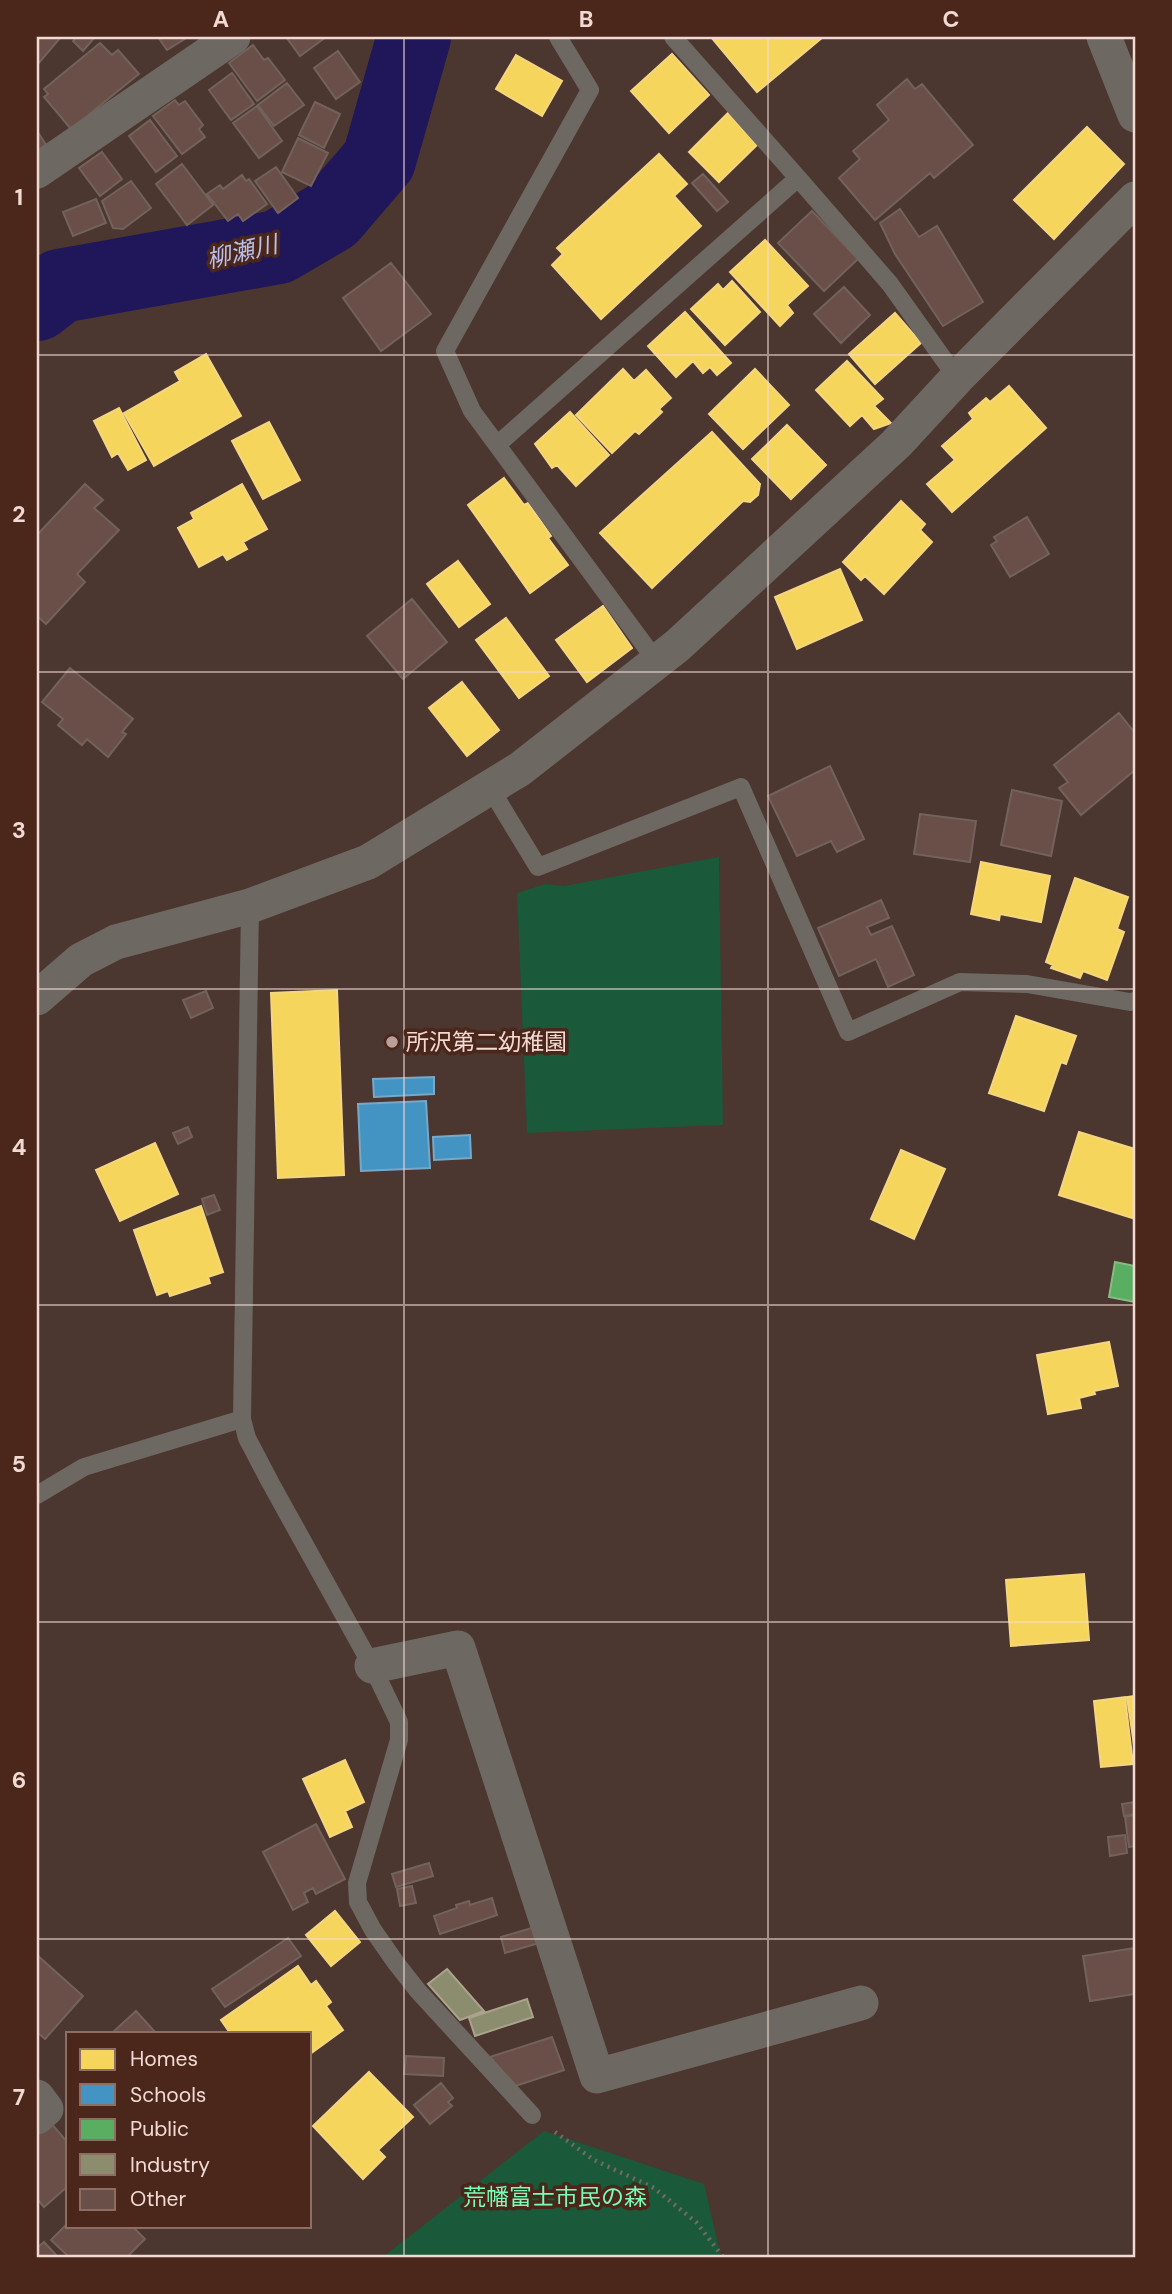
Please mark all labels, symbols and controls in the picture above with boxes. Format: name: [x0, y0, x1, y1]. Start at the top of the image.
text: A: [213, 4, 229, 34]
text: B: [579, 4, 593, 34]
text: C: [943, 4, 959, 34]
text: 1: [15, 182, 23, 212]
water label: 柳瀬川: [203, 228, 283, 275]
text: 2: [12, 499, 26, 529]
text: 3: [12, 815, 26, 845]
place label: 所沢第二幼稚園: [406, 1027, 567, 1057]
marker: 所沢第二幼稚園: [384, 1034, 400, 1050]
text: 4: [12, 1132, 27, 1162]
text: 5: [12, 1449, 26, 1479]
text: 6: [12, 1765, 26, 1795]
legend: [66, 2032, 312, 2228]
text: Homes: [130, 2045, 198, 2073]
text: Schools: [130, 2081, 206, 2109]
text: 7: [13, 2082, 25, 2112]
text: Public: [130, 2115, 189, 2143]
text: Industry: [130, 2151, 210, 2179]
park label: 荒幡富士市民の森: [463, 2182, 647, 2212]
text: Other: [130, 2185, 186, 2213]

